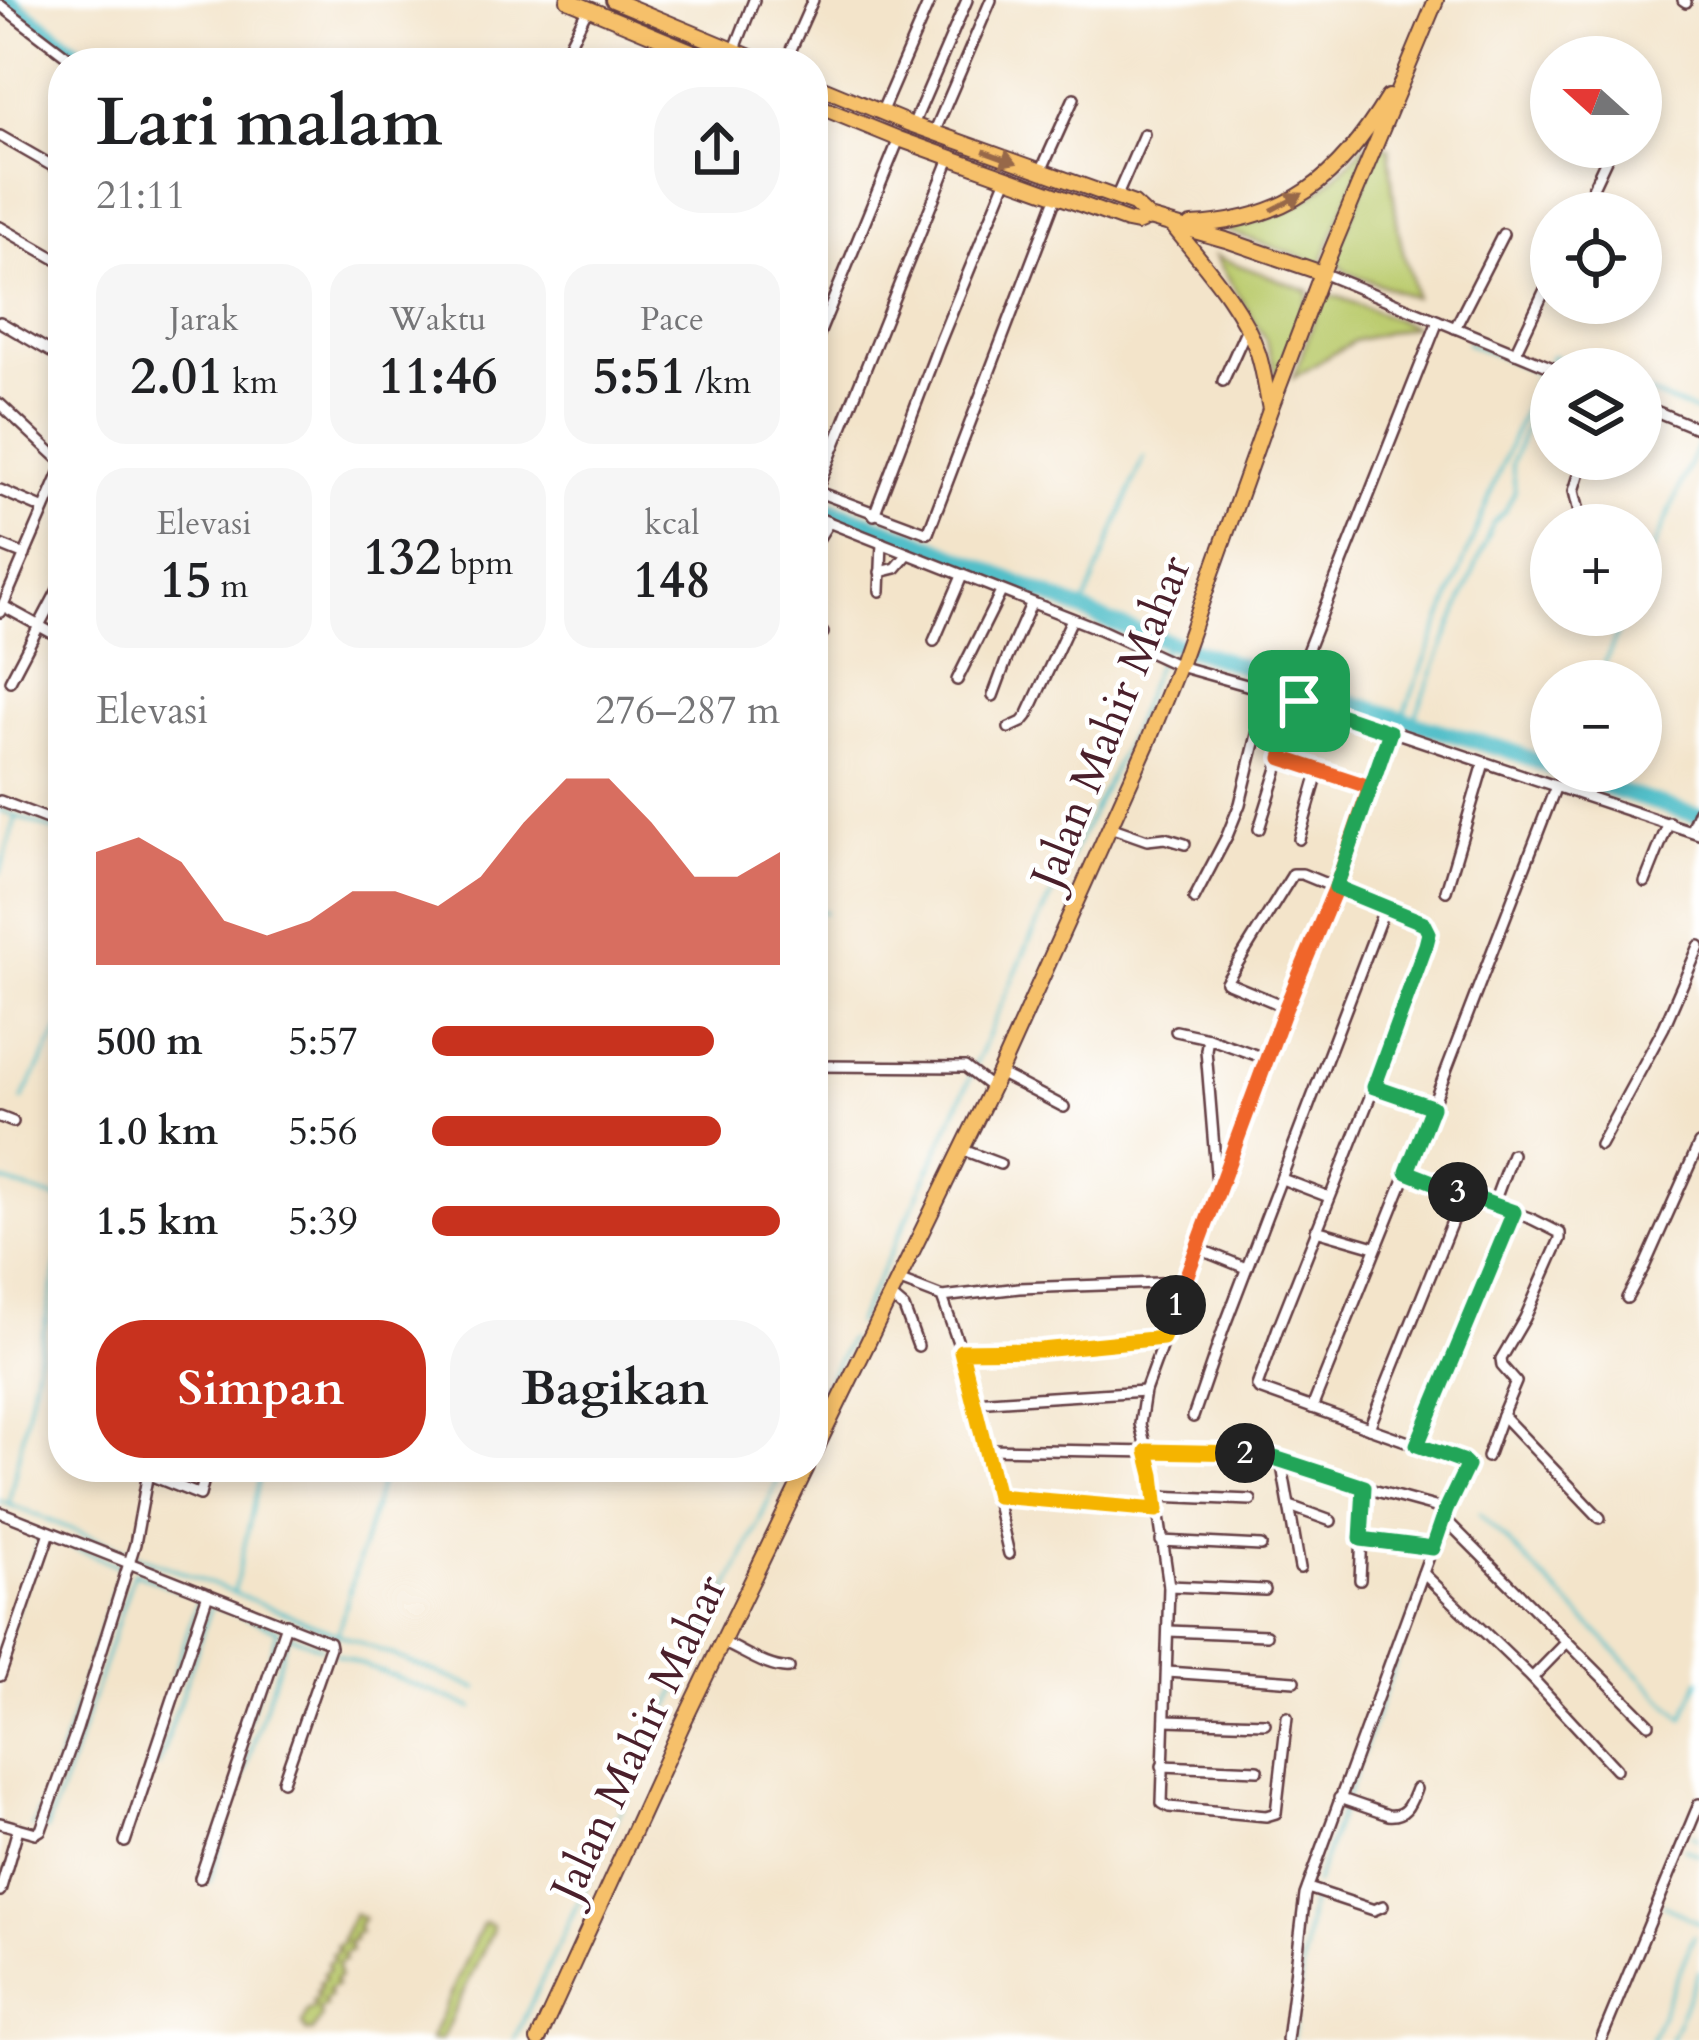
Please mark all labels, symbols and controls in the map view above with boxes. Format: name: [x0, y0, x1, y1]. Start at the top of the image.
north arrow: [1530, 36, 1662, 168]
map controls: [1530, 36, 1662, 792]
text: Lari malam: [96, 79, 442, 168]
button: share: [654, 87, 780, 213]
one-way arrow: [983, 149, 1019, 167]
text: 21:11: [96, 169, 186, 222]
one-way arrow: [1269, 192, 1304, 213]
button: locate: [1530, 192, 1662, 324]
text: Jarak: [169, 297, 239, 342]
text: Waktu: [390, 297, 486, 342]
text: Pace: [640, 297, 704, 342]
text: 2.01: [130, 342, 223, 412]
text: 11:46: [378, 342, 498, 412]
text: 5:51: [593, 342, 686, 412]
button: layers: [1530, 348, 1662, 480]
text: km: [223, 360, 278, 405]
text: /km: [686, 360, 751, 405]
text: Elevasi: [156, 501, 252, 546]
text: kcal: [644, 501, 700, 546]
button: +: [1530, 504, 1662, 636]
text: 132: [363, 523, 441, 593]
text: bpm: [441, 541, 513, 586]
text: 15: [159, 546, 212, 616]
text: 148: [633, 546, 711, 616]
street label: Jalan Mahir Mahar: [1014, 546, 1206, 903]
text: m: [212, 564, 249, 609]
pin: [1248, 650, 1350, 752]
button: −: [1530, 660, 1662, 792]
icon: arrive: [1266, 668, 1332, 734]
text: Elevasi: [96, 684, 208, 737]
text: 276–287 m: [595, 684, 780, 737]
text: 500 m: [96, 1015, 202, 1068]
text: 5:57: [288, 1015, 358, 1068]
text: 1.0 km: [96, 1105, 218, 1158]
text: 5:56: [288, 1105, 358, 1158]
pin: 3: [1428, 1162, 1488, 1222]
text: 3: [1450, 1169, 1466, 1214]
text: 1.5 km: [96, 1195, 218, 1248]
text: 5:39: [288, 1195, 358, 1248]
pin: 1: [1146, 1275, 1206, 1335]
text: 1: [1168, 1282, 1184, 1327]
button: Simpan: [96, 1320, 426, 1458]
button: Bagikan: [450, 1320, 780, 1458]
pin: 2: [1215, 1423, 1275, 1483]
text: 2: [1237, 1430, 1253, 1475]
street label: Jalan Mahir Mahar: [534, 1564, 742, 1916]

